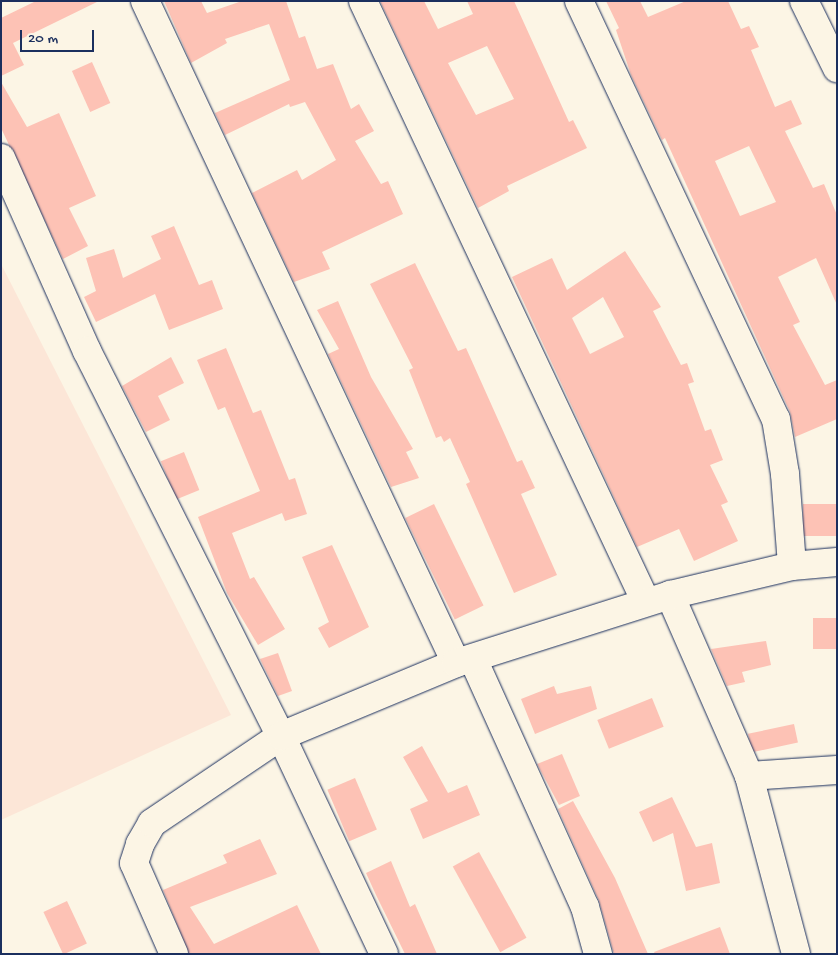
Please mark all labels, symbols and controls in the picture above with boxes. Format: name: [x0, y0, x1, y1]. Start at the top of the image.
scale bar: [22, 20, 96, 52]
text: 20 m: [28, 30, 58, 48]

